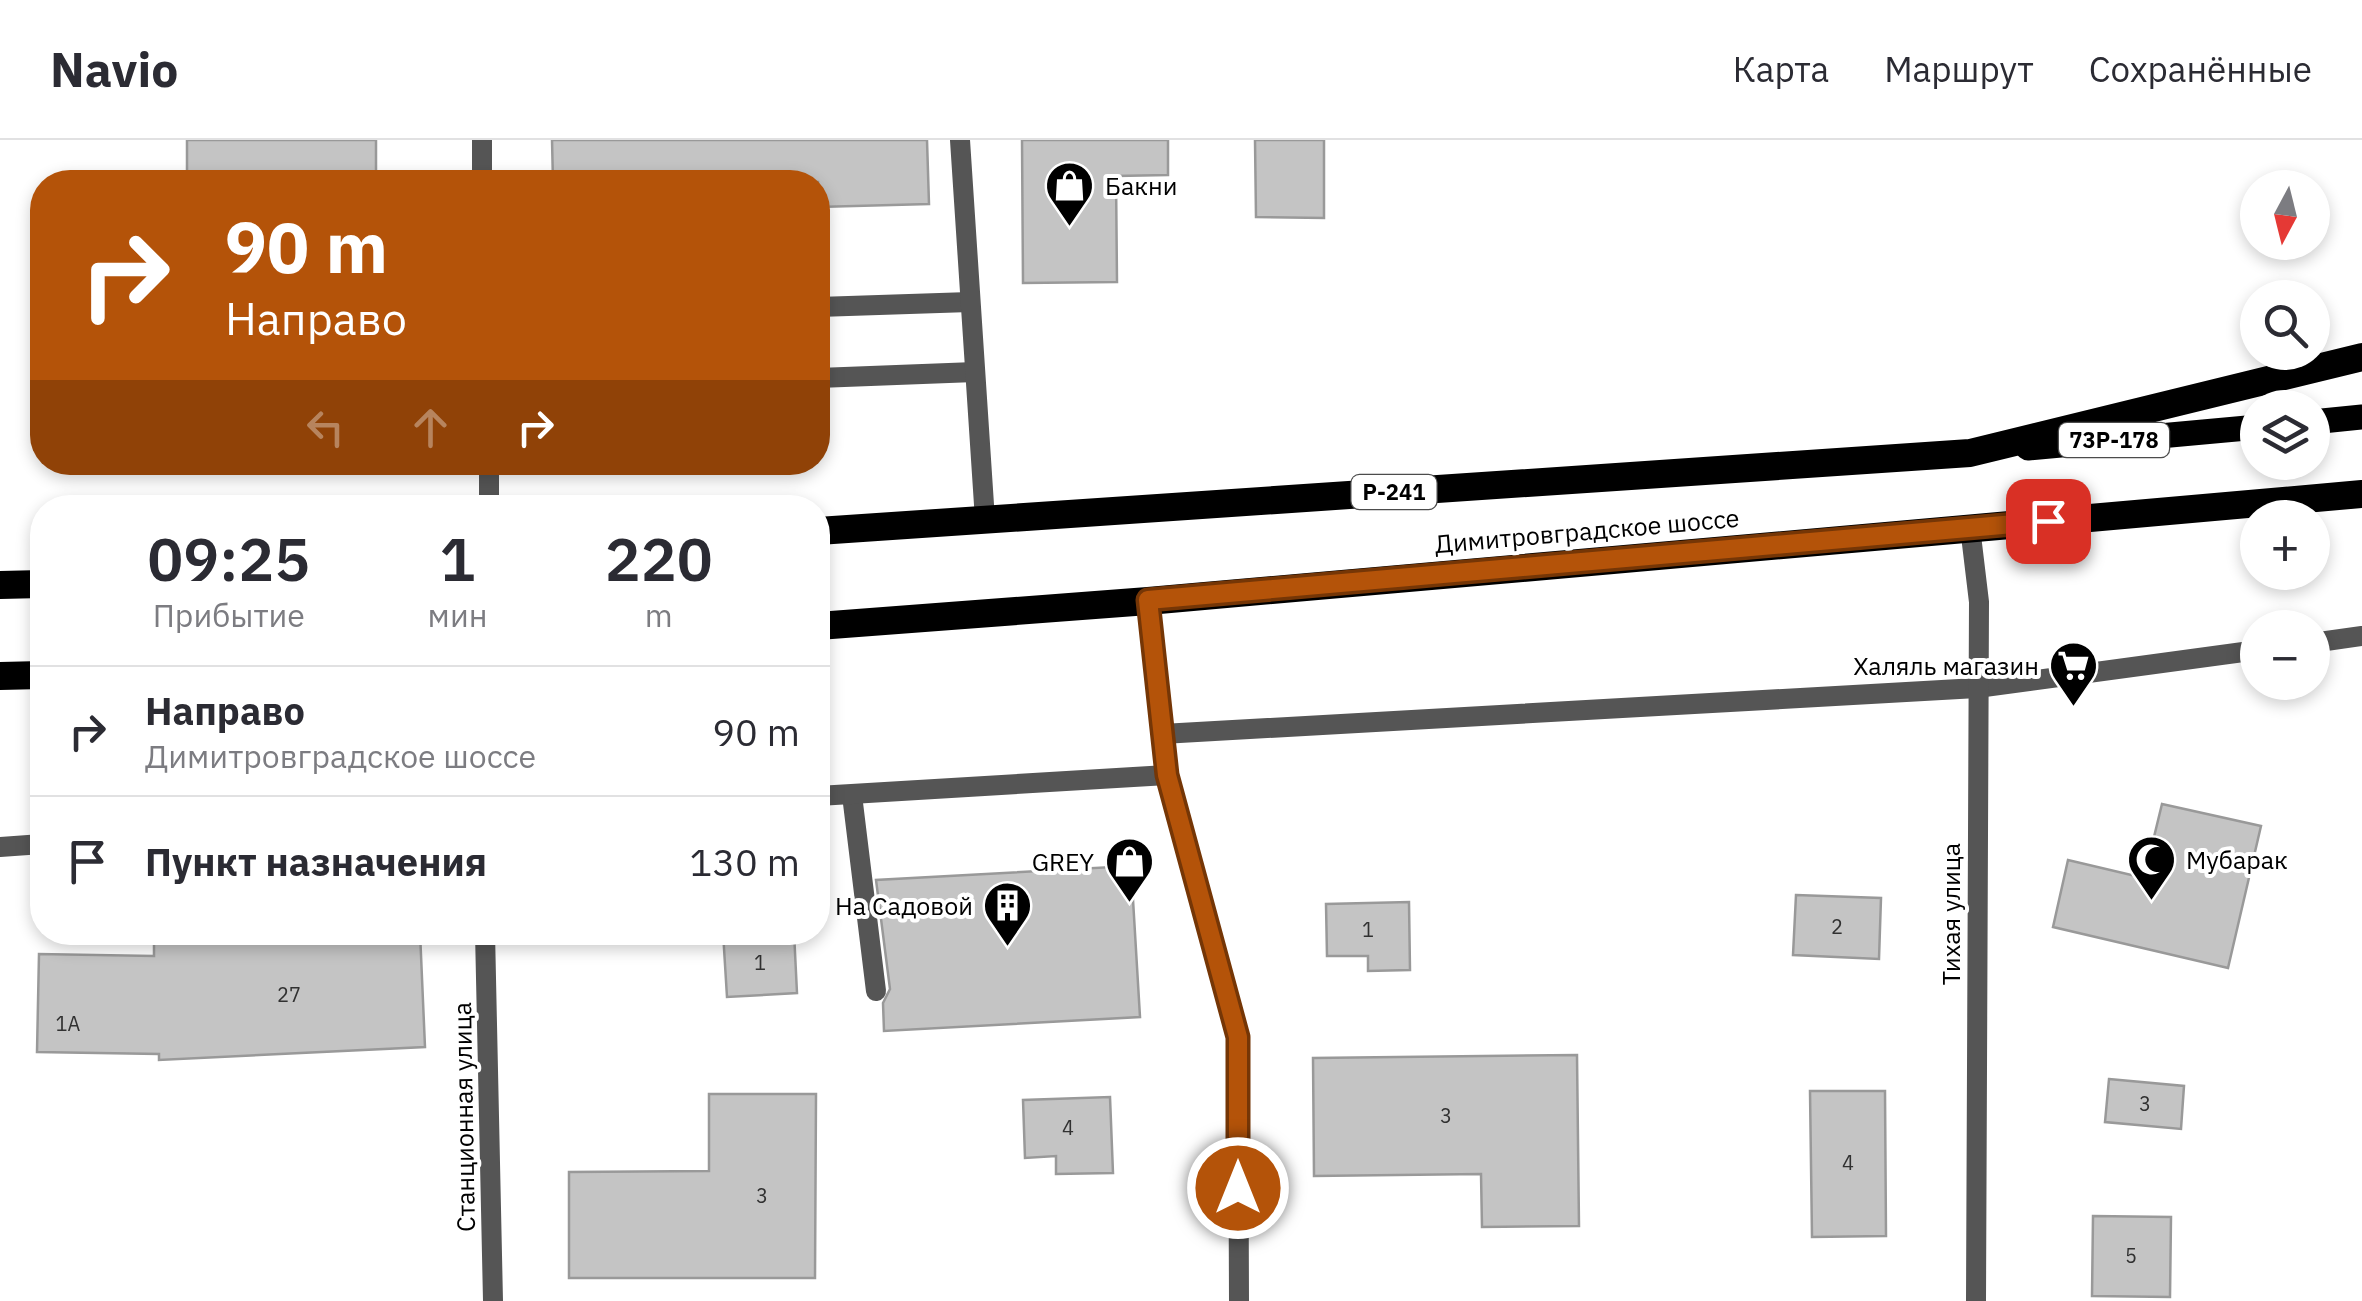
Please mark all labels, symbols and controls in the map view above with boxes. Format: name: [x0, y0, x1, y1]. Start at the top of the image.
text: Navio: [50, 38, 178, 100]
text: Карта: [1733, 46, 1829, 92]
text: Маршрут: [1884, 46, 2034, 92]
text: Сохранённые: [2089, 46, 2312, 92]
shop icon: Бакни: [1044, 160, 1096, 228]
place label: Бакни: [1105, 169, 1177, 202]
north arrow: [2240, 170, 2330, 260]
map controls: [2240, 170, 2330, 700]
text: 90 m: [225, 201, 388, 292]
icon: right: [60, 210, 190, 340]
button: search: [2240, 280, 2330, 370]
text: Направо: [225, 289, 407, 347]
button: layers: [2240, 390, 2330, 480]
icon: left: [298, 400, 353, 455]
icon: ahead: [403, 400, 458, 455]
icon: right: [508, 400, 563, 455]
road number: 73Р-178: [2059, 423, 2169, 457]
road number: Р-241: [1352, 475, 1436, 509]
pin: [2006, 479, 2091, 564]
icon: arrive: [2021, 494, 2076, 549]
button: +: [2240, 500, 2330, 590]
street label: Димитровградское шоссе: [1433, 501, 1741, 560]
text: 09:25: [147, 519, 310, 598]
text: 1: [440, 519, 476, 598]
text: 220: [605, 519, 713, 598]
text: Прибытие: [153, 594, 305, 636]
text: мин: [428, 594, 488, 636]
text: m: [645, 594, 673, 636]
button: −: [2240, 610, 2330, 700]
supermarket icon: Халяль магазин: [2048, 640, 2100, 708]
place label: Халяль магазин: [1853, 649, 2039, 682]
text: Направо: [145, 686, 305, 735]
icon: right: [60, 704, 115, 759]
text: 90 m: [712, 707, 800, 756]
text: Димитровградское шоссе: [145, 735, 536, 777]
icon: arrive: [60, 834, 115, 889]
mosque icon: Мубарак: [2125, 834, 2177, 902]
shop icon: GREY: [1103, 836, 1155, 904]
text: Пункт назначения: [145, 837, 487, 886]
text: 130 m: [689, 837, 800, 886]
street label: Тихая улица: [1934, 843, 1967, 985]
place label: Мубарак: [2186, 843, 2288, 876]
place label: GREY: [1032, 845, 1094, 878]
building icon: На Садовой: [982, 880, 1034, 948]
place label: На Садовой: [835, 889, 973, 922]
house number: 2: [1831, 913, 1843, 940]
house number: 1: [1362, 916, 1374, 943]
house number: 1: [754, 949, 766, 976]
house number: 27: [277, 981, 301, 1008]
street label: Станционная улица: [445, 1002, 482, 1232]
house number: 1А: [56, 1010, 81, 1037]
house number: 3: [2139, 1090, 2151, 1117]
house number: 3: [1440, 1102, 1452, 1129]
house number: 4: [1062, 1114, 1074, 1141]
position arrow: [1186, 1136, 1290, 1240]
house number: 4: [1842, 1149, 1854, 1176]
house number: 3: [756, 1182, 768, 1209]
house number: 5: [2125, 1242, 2137, 1269]

